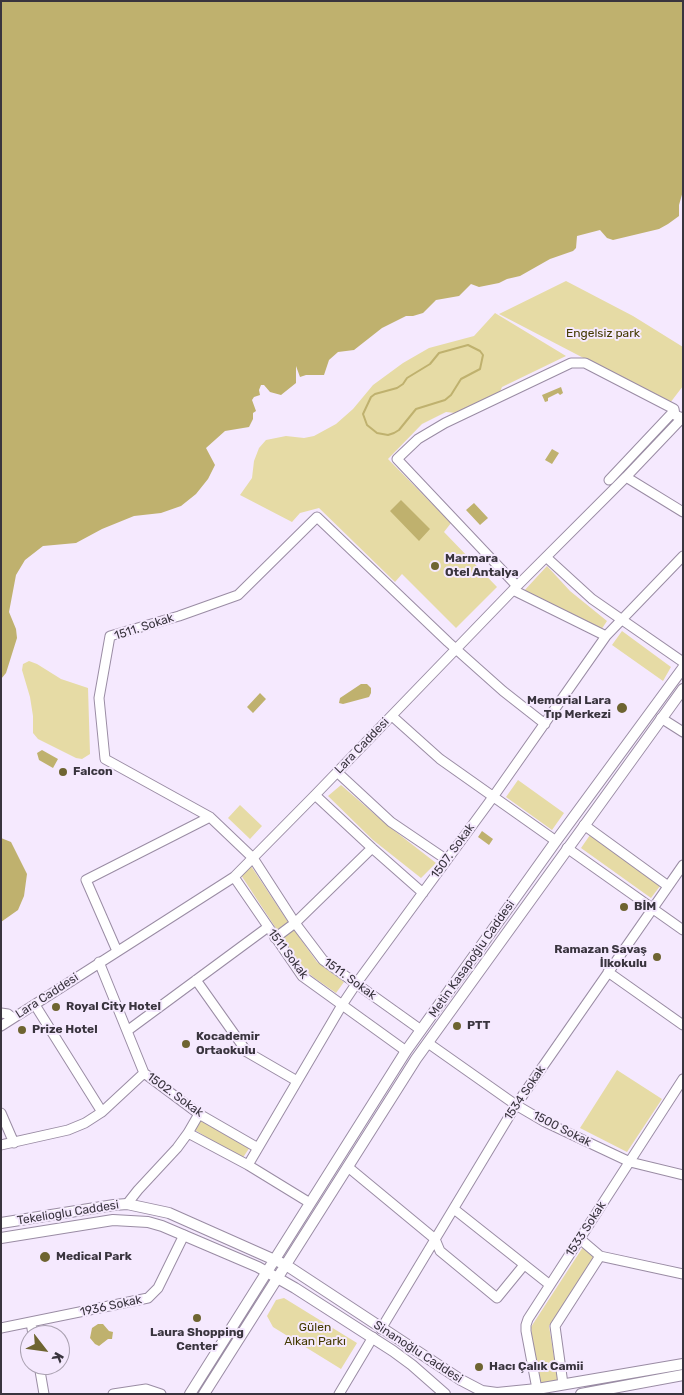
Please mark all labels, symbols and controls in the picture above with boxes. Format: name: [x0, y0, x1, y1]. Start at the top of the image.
park label: Engelsiz park: [566, 327, 640, 341]
place label: Marmara Otel Antalya: [445, 552, 519, 580]
marker: Marmara Otel Antalya: [429, 560, 441, 572]
street label: 1511. Sokak: [113, 611, 175, 643]
place label: Memorial Lara Tıp Merkezi: [527, 694, 611, 722]
marker: Memorial Lara Tıp Merkezi: [615, 701, 629, 715]
street label: Lara Caddesi: [332, 715, 392, 777]
place label: Falcon: [73, 765, 113, 779]
marker: Falcon: [57, 766, 69, 778]
street label: 1507. Sokak: [428, 821, 478, 881]
street label: Metin Kasapoğlu Caddesi: [426, 898, 518, 1020]
place label: BİM: [634, 900, 656, 914]
marker: BİM: [618, 901, 630, 913]
street label: 1511 Sokak: [265, 926, 311, 982]
place label: Ramazan Savaş İlkokulu: [554, 943, 647, 971]
marker: Ramazan Savaş İlkokulu: [651, 951, 663, 963]
street label: 1511. Sokak: [321, 955, 379, 1003]
street label: Lara Caddesi: [13, 970, 81, 1022]
place label: Royal City Hotel: [66, 1000, 161, 1014]
marker: Royal City Hotel: [50, 1001, 62, 1013]
place label: PTT: [467, 1019, 490, 1033]
marker: PTT: [451, 1020, 463, 1032]
place label: Prize Hotel: [32, 1023, 98, 1037]
marker: Prize Hotel: [16, 1024, 28, 1036]
place label: Kocademir Ortaokulu: [196, 1030, 260, 1058]
marker: Kocademir Ortaokulu: [180, 1038, 192, 1050]
street label: 1534 Sokak: [501, 1063, 549, 1123]
street label: 1502. Sokak: [144, 1070, 206, 1120]
street label: 1500 Sokak: [530, 1108, 594, 1150]
street label: Tekelioglu Caddesi: [16, 1198, 120, 1228]
street label: 1533 Sokak: [563, 1199, 609, 1259]
marker: Medical Park: [38, 1250, 52, 1264]
place label: Medical Park: [56, 1250, 132, 1264]
street label: 1936 Sokak: [79, 1292, 143, 1320]
marker: Laura Shopping Center: [191, 1312, 203, 1324]
street label: Si̇nanoğlu Caddesi: [371, 1318, 465, 1386]
park label: Gülen Alkan Parkı: [284, 1321, 346, 1349]
north arrow: [20, 1325, 70, 1375]
place label: Laura Shopping Center: [150, 1326, 244, 1354]
text: K: [48, 1349, 67, 1366]
place label: Hacı Çalık Camii: [489, 1360, 583, 1374]
marker: Hacı Çalık Camii: [473, 1361, 485, 1373]

